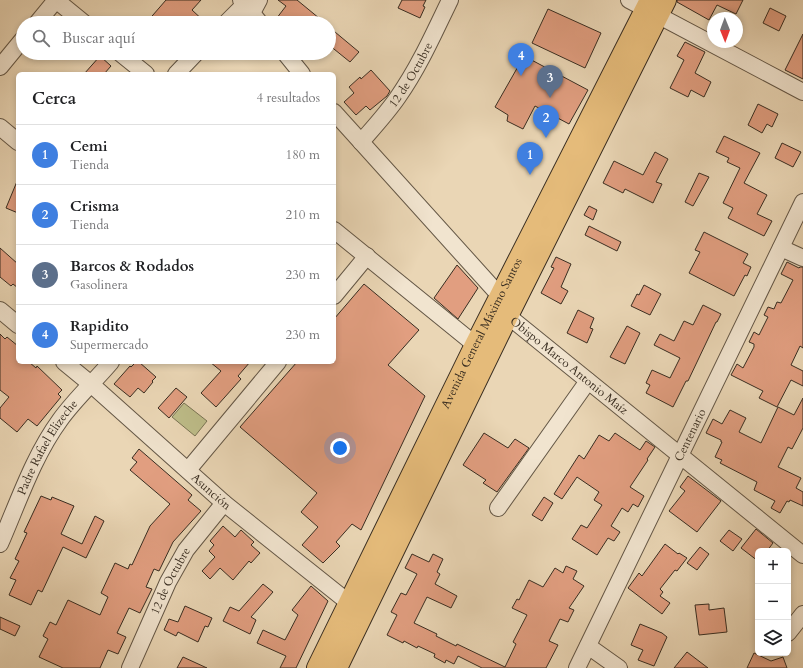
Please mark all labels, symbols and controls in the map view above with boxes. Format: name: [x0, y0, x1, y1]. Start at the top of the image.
north arrow: [707, 12, 743, 48]
search box: [16, 16, 336, 60]
icon: search: [30, 27, 52, 49]
text: Buscar aquí: [62, 28, 135, 48]
street label: 12 de Octubre: [385, 40, 436, 111]
pin: 4: [508, 43, 534, 76]
pin: 3: [537, 65, 563, 98]
text: Cerca: [32, 87, 76, 110]
text: 4 resultados: [256, 89, 320, 107]
pin: 2: [533, 105, 559, 138]
text: Cemi: [70, 136, 108, 156]
pin: 1: [517, 142, 543, 175]
text: 1: [42, 146, 48, 164]
text: 180 m: [286, 146, 320, 164]
text: Tienda: [70, 156, 109, 174]
text: Crisma: [70, 196, 119, 216]
text: 2: [42, 206, 48, 224]
text: 210 m: [286, 206, 320, 224]
text: Tienda: [70, 216, 109, 234]
street label: Avenida General Máximo Santos: [437, 255, 526, 411]
text: Barcos & Rodados: [70, 256, 194, 276]
text: 3: [42, 266, 48, 284]
text: 230 m: [286, 266, 320, 284]
text: Gasolinera: [70, 276, 128, 294]
street label: Obispo Marco Antonio Maíz: [507, 313, 632, 418]
text: Rapidito: [70, 316, 129, 336]
text: 4: [42, 326, 48, 344]
text: 230 m: [286, 326, 320, 344]
text: Supermercado: [70, 336, 148, 354]
street label: Padre Rafael Elizeche: [13, 396, 81, 497]
street label: Centenario: [670, 405, 710, 464]
your location: [330, 438, 350, 458]
street label: Asunción: [188, 469, 234, 514]
street label: 12 de Octubre: [147, 544, 194, 617]
map controls: [755, 548, 791, 656]
button: +: [755, 548, 791, 584]
button: −: [755, 584, 791, 620]
button: layers: [755, 620, 791, 656]

